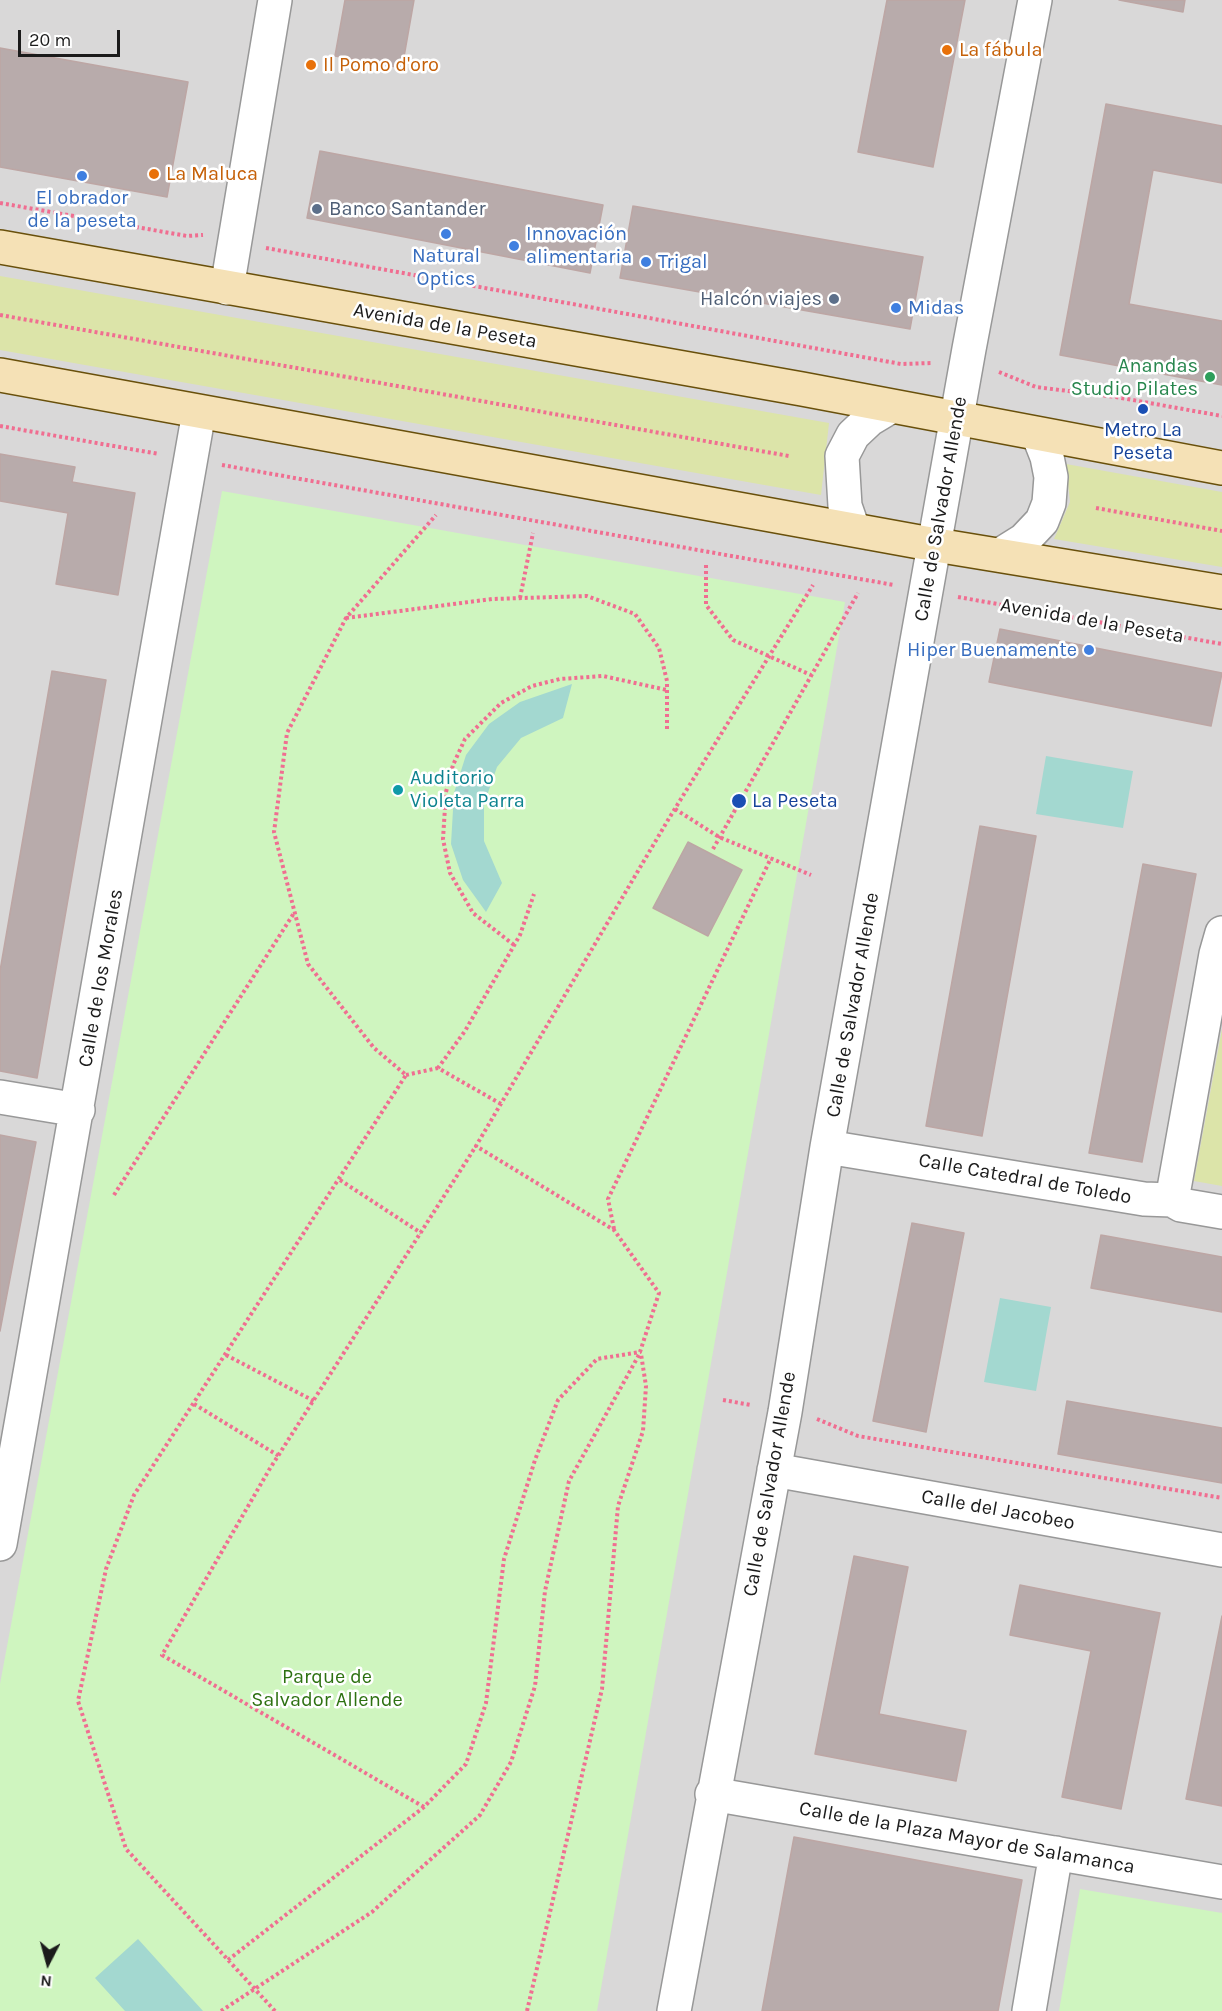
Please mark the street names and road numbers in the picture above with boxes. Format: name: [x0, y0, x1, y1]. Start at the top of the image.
street label: Avenida de la Peseta: [351, 298, 539, 354]
street label: Calle de Salvador Allende: [909, 395, 973, 623]
street label: Avenida de la Peseta: [998, 593, 1186, 649]
street label: Calle de los Morales: [73, 887, 129, 1069]
street label: Calle de Salvador Allende: [821, 891, 885, 1119]
street label: Calle Catedral de Toledo: [917, 1148, 1133, 1210]
street label: Calle de Salvador Allende: [738, 1370, 802, 1598]
street label: Calle del Jacobeo: [919, 1485, 1077, 1535]
street label: Calle de la Plaza Mayor de Salamanca: [797, 1797, 1137, 1879]

